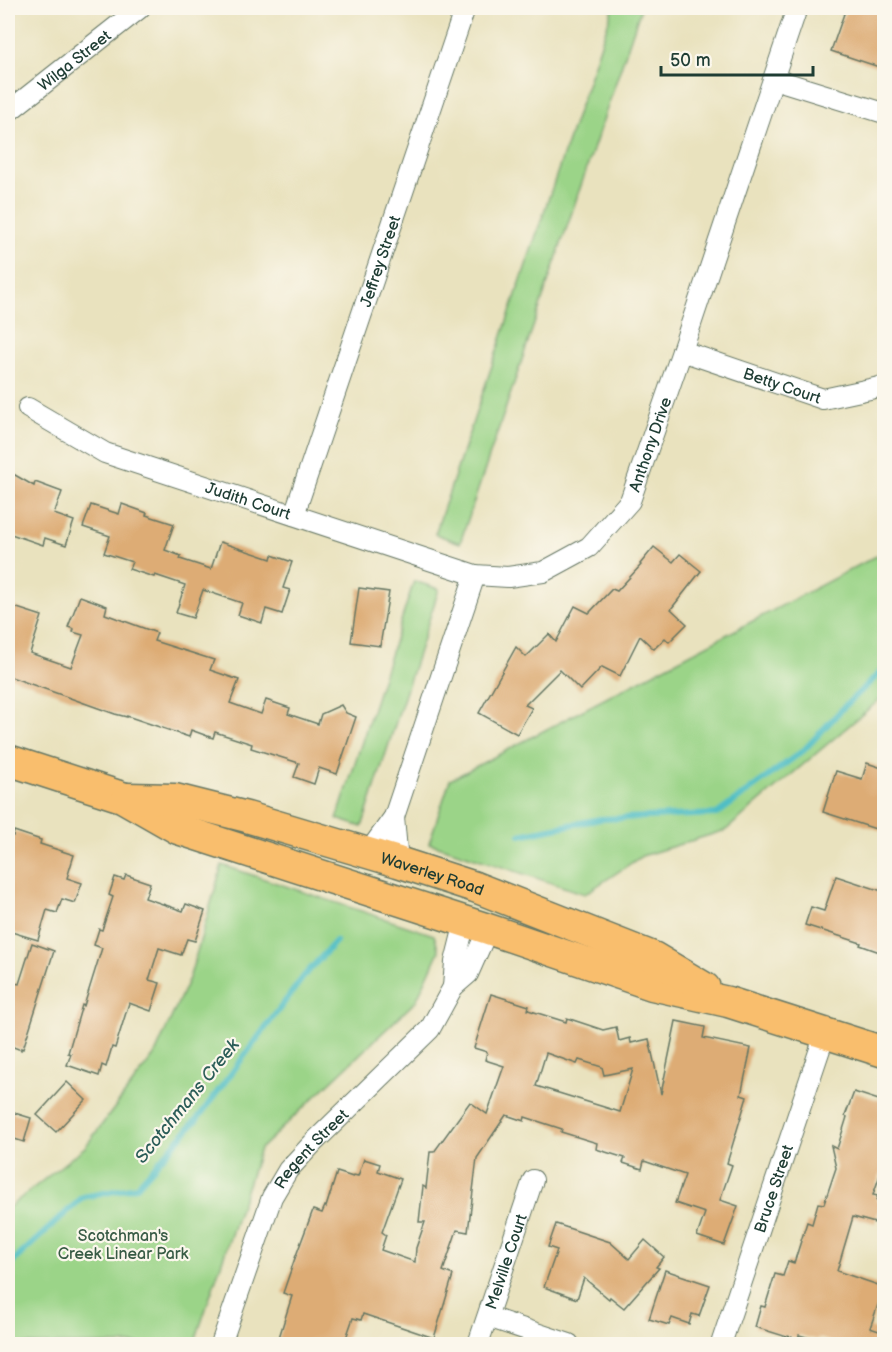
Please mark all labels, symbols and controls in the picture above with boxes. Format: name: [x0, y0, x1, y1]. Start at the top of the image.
street label: Wilga Street: [35, 27, 115, 96]
scale bar: [661, 39, 812, 77]
text: 50 m: [670, 50, 711, 71]
street label: Jeffrey Street: [357, 213, 405, 310]
street label: Betty Court: [740, 365, 823, 409]
street label: Anthony Drive: [626, 394, 676, 495]
street label: Judith Court: [203, 479, 293, 525]
street label: Waverley Road: [378, 849, 486, 901]
water label: Scotchmans Creek: [131, 1034, 245, 1168]
street label: Regent Street: [271, 1106, 353, 1193]
street label: Bruce Street: [751, 1142, 798, 1235]
street label: Melville Court: [482, 1212, 532, 1312]
park label: Scotchman's Creek Linear Park: [58, 1227, 188, 1264]

